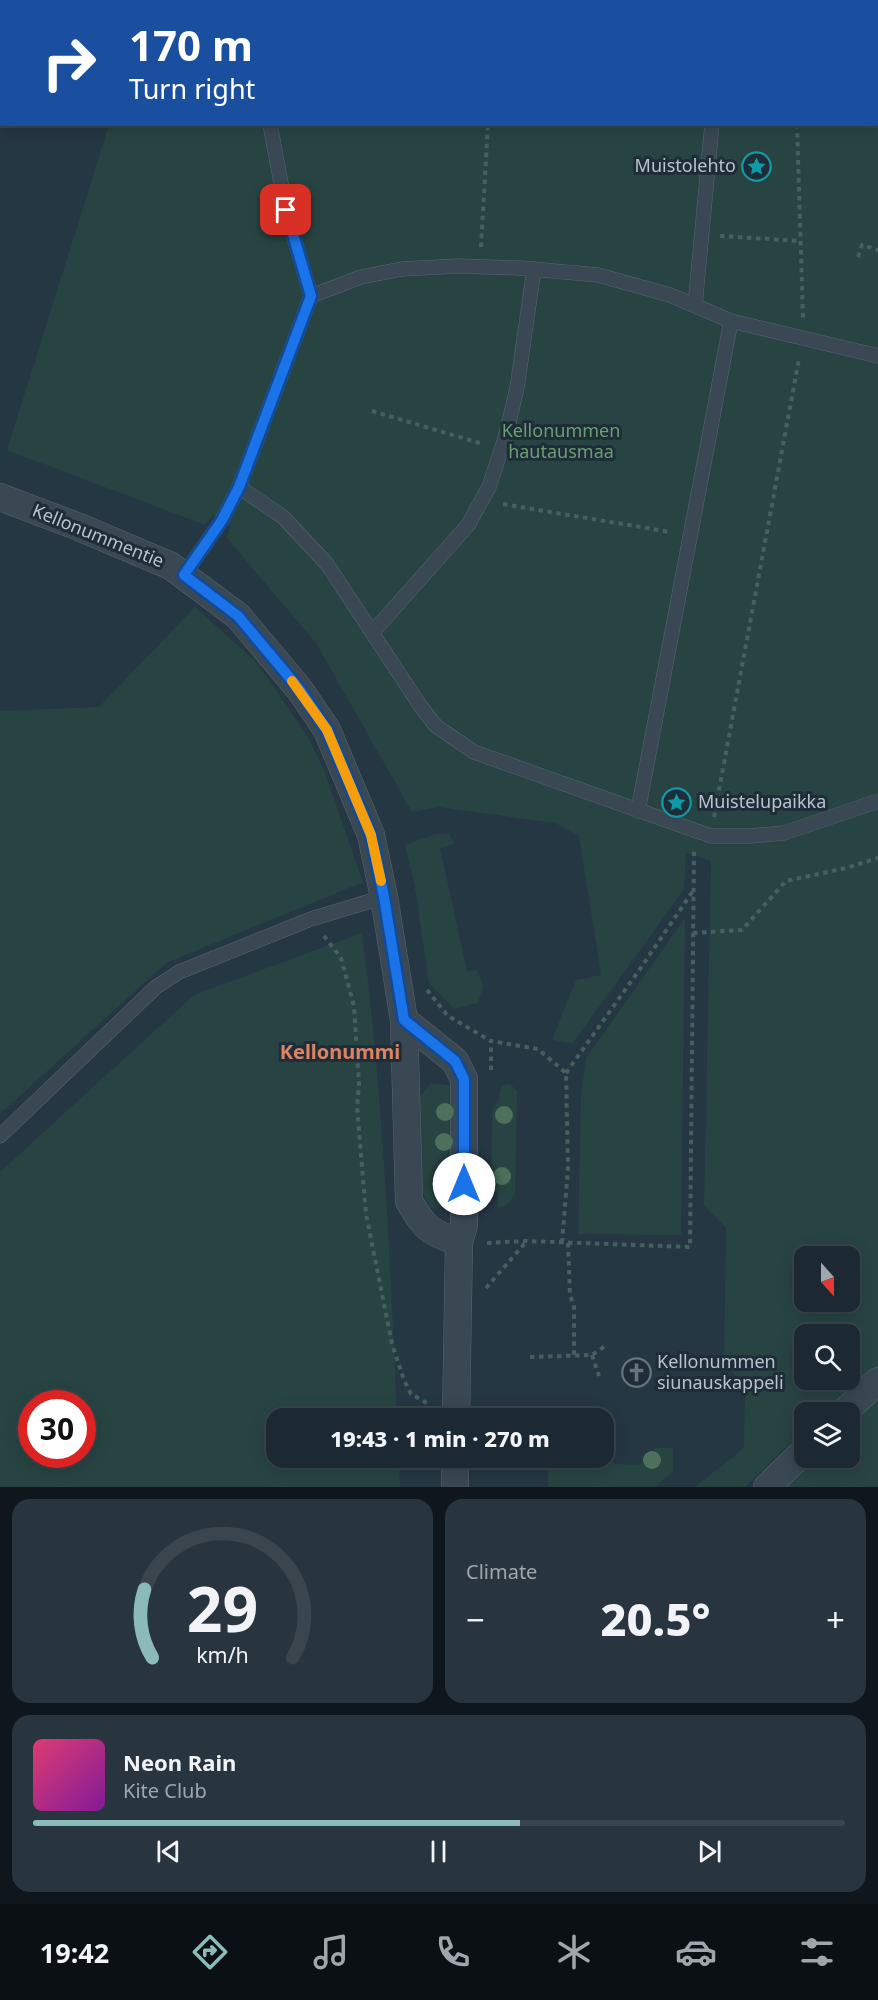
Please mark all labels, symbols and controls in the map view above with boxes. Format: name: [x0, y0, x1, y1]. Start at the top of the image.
text: 170 m: [129, 16, 253, 73]
icon: right: [30, 24, 108, 102]
text: Turn right: [129, 70, 255, 107]
place icon: Muistolehto: [741, 150, 773, 182]
place label: Muistolehto: [635, 153, 736, 177]
pin: [260, 184, 311, 235]
icon: arrive: [269, 193, 302, 226]
park label: Kellonummen hautausmaa: [502, 418, 620, 463]
street label: Kellonummentie: [29, 498, 168, 572]
place icon: Muistelupaikka: [661, 786, 693, 818]
place label: Muistelupaikka: [698, 789, 826, 813]
district label: Kellonummi: [280, 1038, 400, 1065]
position arrow: [432, 1152, 496, 1216]
north arrow: [794, 1246, 860, 1312]
map controls: [794, 1246, 860, 1468]
button: search: [794, 1324, 860, 1390]
place label: Kellonummen siunauskappeli: [657, 1349, 784, 1394]
church icon: Kellonummen siunauskappeli: [620, 1356, 652, 1388]
speed limit sign: 30: [18, 1390, 96, 1468]
button: layers: [794, 1402, 860, 1468]
text: 19:43 · 1 min · 270 m: [330, 1423, 550, 1453]
text: Climate: [466, 1558, 537, 1585]
text: 29: [187, 1565, 258, 1650]
text: 20.5°: [601, 1588, 710, 1649]
text: −: [466, 1597, 485, 1642]
text: +: [826, 1597, 845, 1642]
text: km/h: [196, 1640, 249, 1669]
text: Neon Rain: [123, 1747, 236, 1777]
text: Kite Club: [123, 1777, 207, 1804]
icon: previous: [152, 1835, 185, 1868]
icon: pause: [422, 1835, 455, 1868]
icon: next: [693, 1835, 726, 1868]
icon: directions: [189, 1931, 231, 1973]
icon: music: [310, 1931, 352, 1973]
icon: phone: [432, 1931, 474, 1973]
icon: climate: [553, 1931, 595, 1973]
icon: car: [675, 1931, 717, 1973]
icon: filters: [796, 1931, 838, 1973]
text: 19:42: [40, 1934, 109, 1971]

